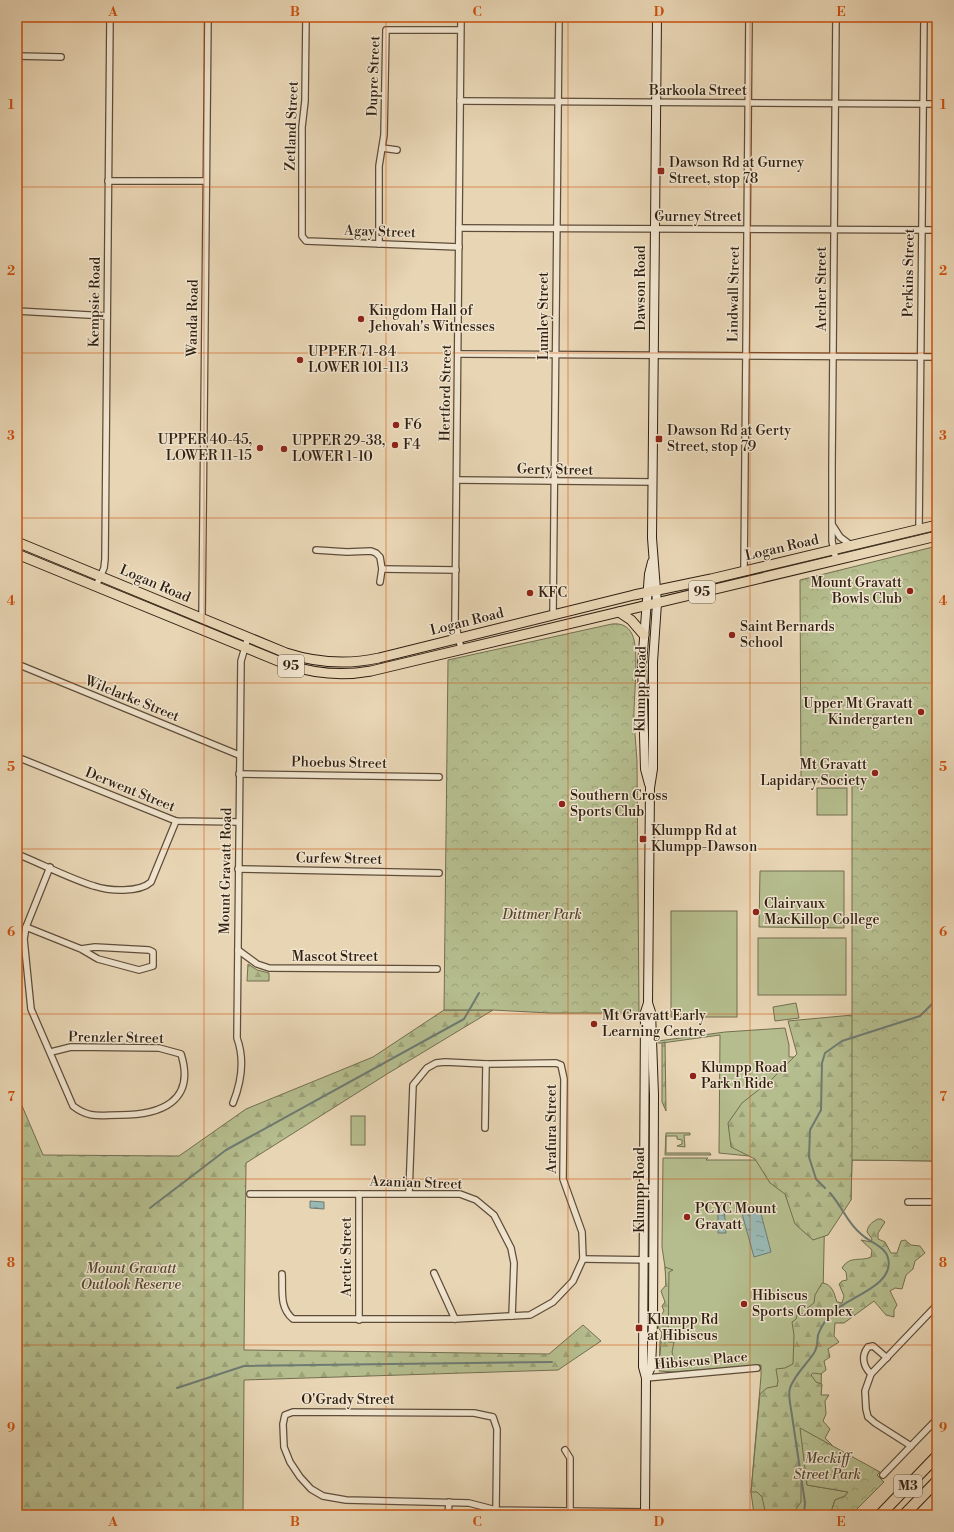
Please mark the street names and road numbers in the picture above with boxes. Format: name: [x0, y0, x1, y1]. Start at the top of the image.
street label: Dupre Street: [364, 35, 384, 117]
street label: Zetland Street: [281, 81, 303, 171]
street label: Barkoola Street: [648, 82, 747, 100]
street label: Gurney Street: [654, 208, 742, 226]
street label: Agay Street: [343, 222, 416, 242]
street label: Perkins Street: [899, 228, 919, 318]
street label: Dawson Road: [632, 245, 650, 331]
street label: Lindwall Street: [724, 246, 744, 342]
street label: Archer Street: [813, 247, 831, 332]
street label: Kempsie Road: [85, 256, 105, 348]
street label: Lumley Street: [535, 272, 553, 360]
street label: Wanda Road: [183, 279, 203, 358]
street label: Hertford Street: [436, 344, 456, 442]
street label: Gerty Street: [517, 460, 593, 480]
street label: Logan Road: [743, 531, 821, 565]
street label: Logan Road: [117, 561, 193, 607]
road number: 95: [689, 581, 715, 603]
street label: Logan Road: [428, 604, 506, 640]
street label: Klumpp Road: [631, 646, 651, 732]
road number: 95: [278, 655, 304, 677]
street label: Wilclarke Street: [81, 672, 182, 726]
street label: Phoebus Street: [291, 753, 387, 773]
street label: Derwent Street: [82, 764, 178, 816]
street label: Mount Gravatt Road: [216, 807, 236, 935]
street label: Curfew Street: [296, 849, 382, 869]
street label: Mascot Street: [292, 948, 378, 966]
street label: Prenzler Street: [68, 1028, 164, 1048]
street label: Arafura Street: [543, 1084, 561, 1175]
street label: Klumpp Road: [631, 1147, 649, 1233]
street label: Azanian Street: [368, 1172, 463, 1194]
street label: Arctic Street: [338, 1217, 356, 1298]
street label: Hibiscus Place: [654, 1348, 748, 1374]
street label: O'Grady Street: [301, 1391, 395, 1409]
road number: M3: [894, 1475, 922, 1497]

